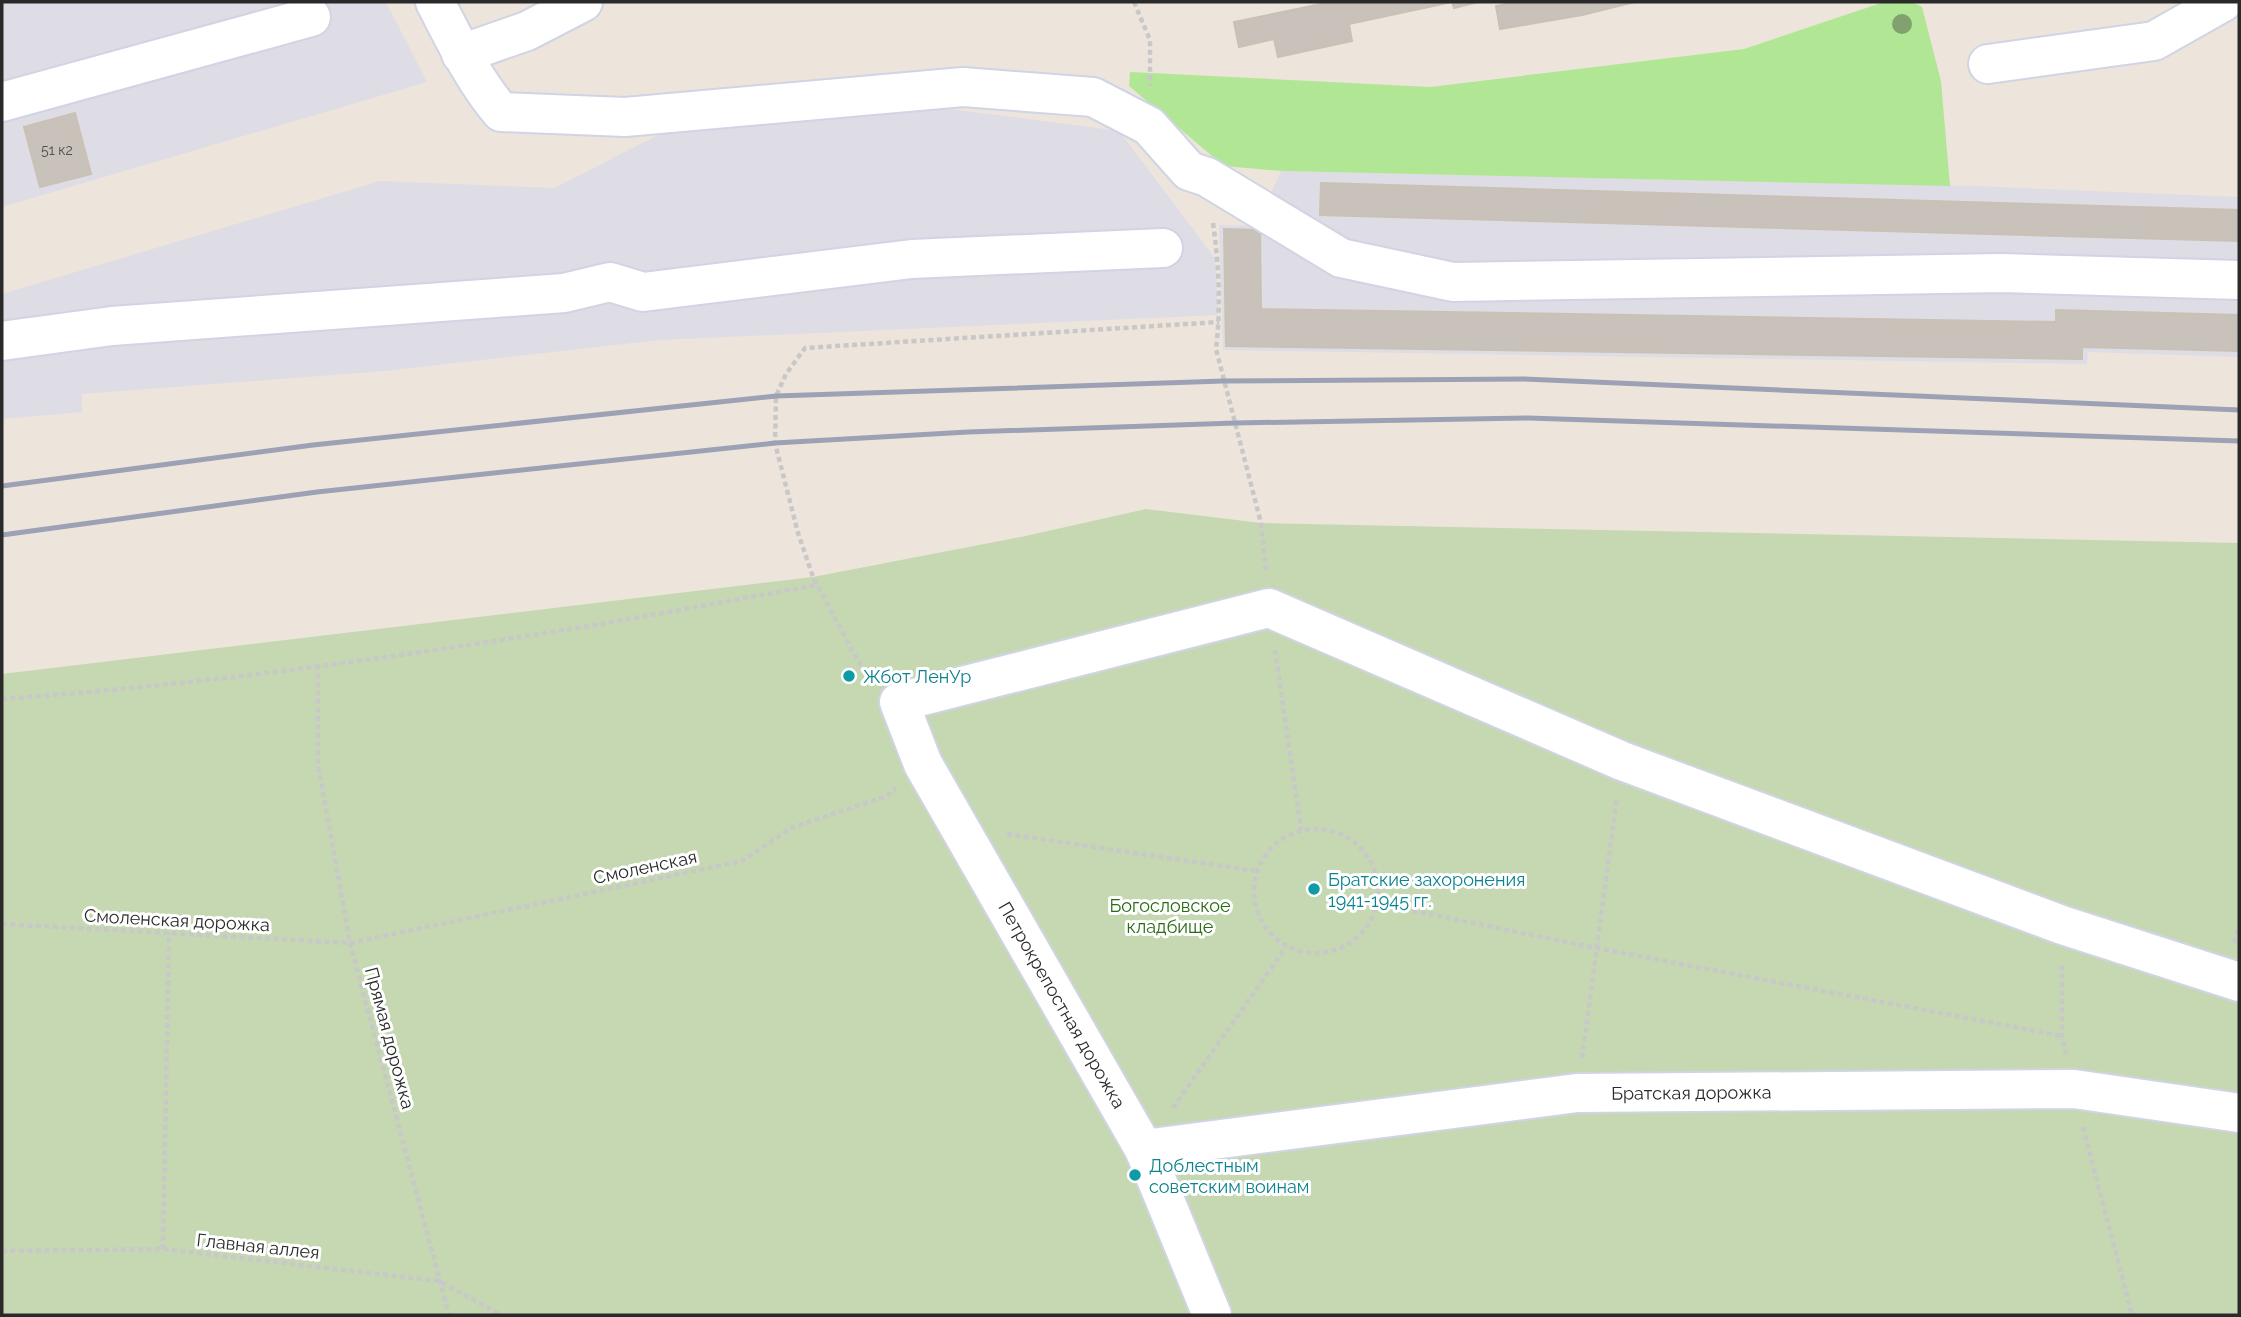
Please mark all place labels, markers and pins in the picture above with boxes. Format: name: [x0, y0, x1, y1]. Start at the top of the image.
place label: Жбот ЛенУр: [863, 666, 971, 687]
marker: Жбот ЛенУр: [841, 668, 857, 684]
place label: Братские захоронения 1941-1945 гг.: [1328, 869, 1525, 911]
marker: Братские захоронения 1941-1945 гг.: [1306, 881, 1322, 897]
place label: Доблестным советским воинам: [1149, 1155, 1309, 1197]
marker: Доблестным советским воинам: [1127, 1167, 1143, 1183]

